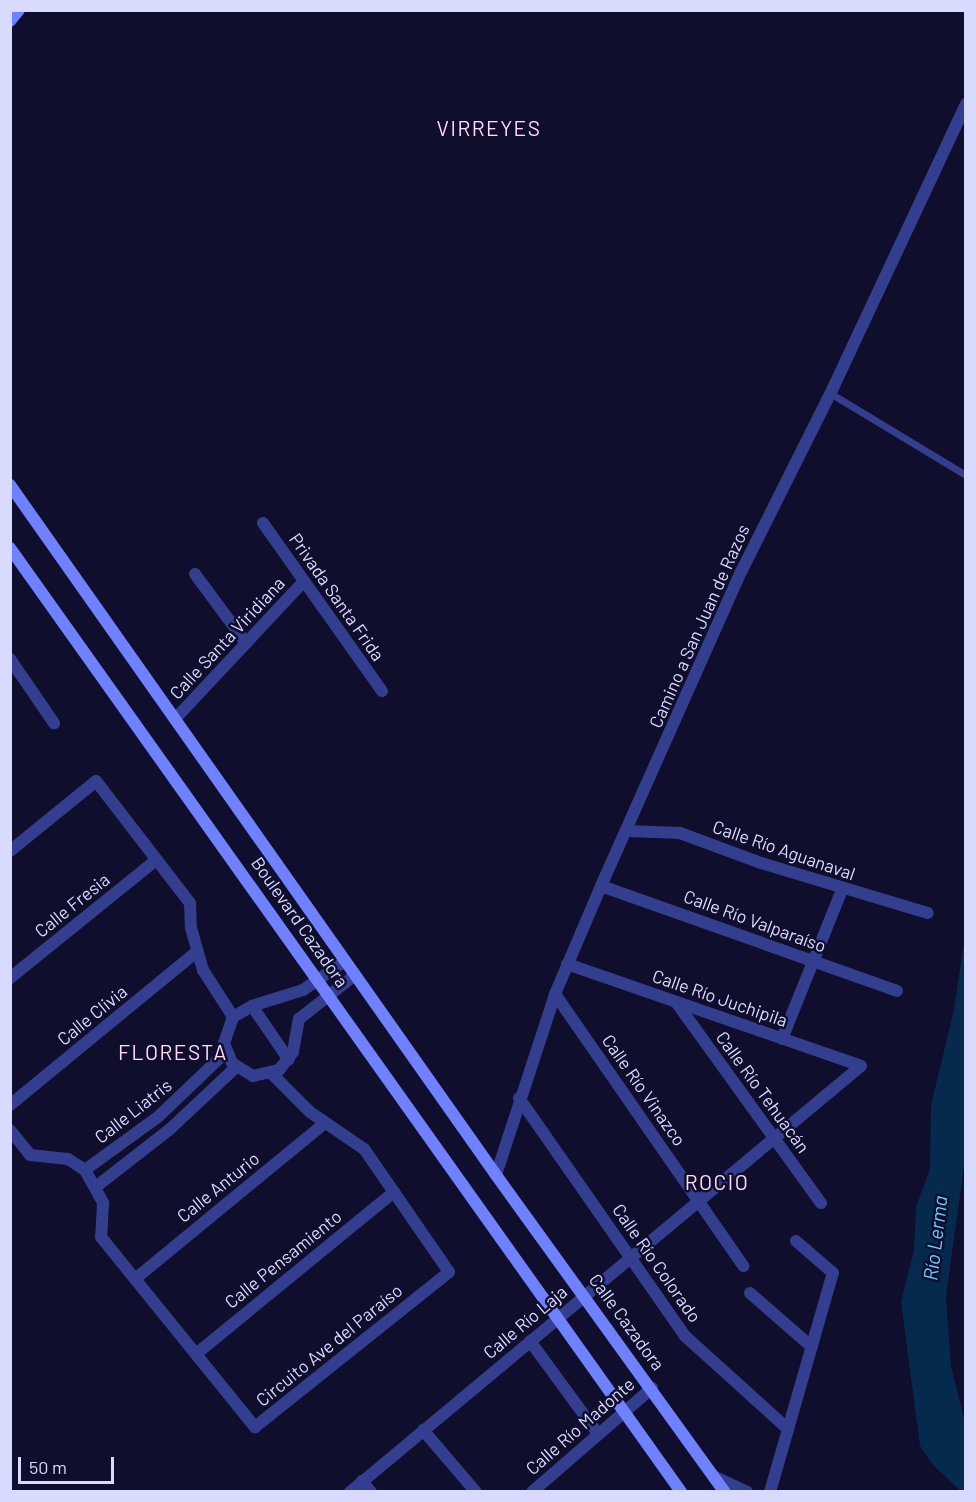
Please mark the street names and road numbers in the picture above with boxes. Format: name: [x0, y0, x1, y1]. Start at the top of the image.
street label: Camino a San Juan de Razos: [644, 521, 754, 731]
street label: Privada Santa Frida: [285, 529, 389, 665]
street label: Calle Santa Viridiana: [165, 572, 289, 704]
street label: Calle Río Aguanaval: [710, 815, 858, 885]
street label: Boulevard Cazadora: [247, 853, 353, 991]
street label: Calle Fresia: [30, 868, 114, 942]
street label: Calle Río Valparaíso: [681, 885, 829, 957]
street label: Calle Río Juchipila: [650, 965, 790, 1031]
street label: Calle Clivia: [53, 980, 131, 1050]
street label: Calle Río Tehuacán: [712, 1027, 814, 1157]
street label: Calle Río Vinazco: [598, 1030, 690, 1150]
street label: Calle Liatris: [90, 1074, 176, 1148]
street label: Calle Anturio: [173, 1147, 263, 1227]
street label: Calle Río Colorado: [608, 1200, 706, 1326]
street label: Calle Pensamiento: [220, 1205, 346, 1313]
street label: Calle Cazadora: [585, 1270, 669, 1374]
street label: Circuito Ave del Paraíso: [251, 1279, 407, 1411]
street label: Calle Río Laja: [479, 1281, 571, 1363]
street label: Calle Río Madonte: [521, 1373, 639, 1479]

